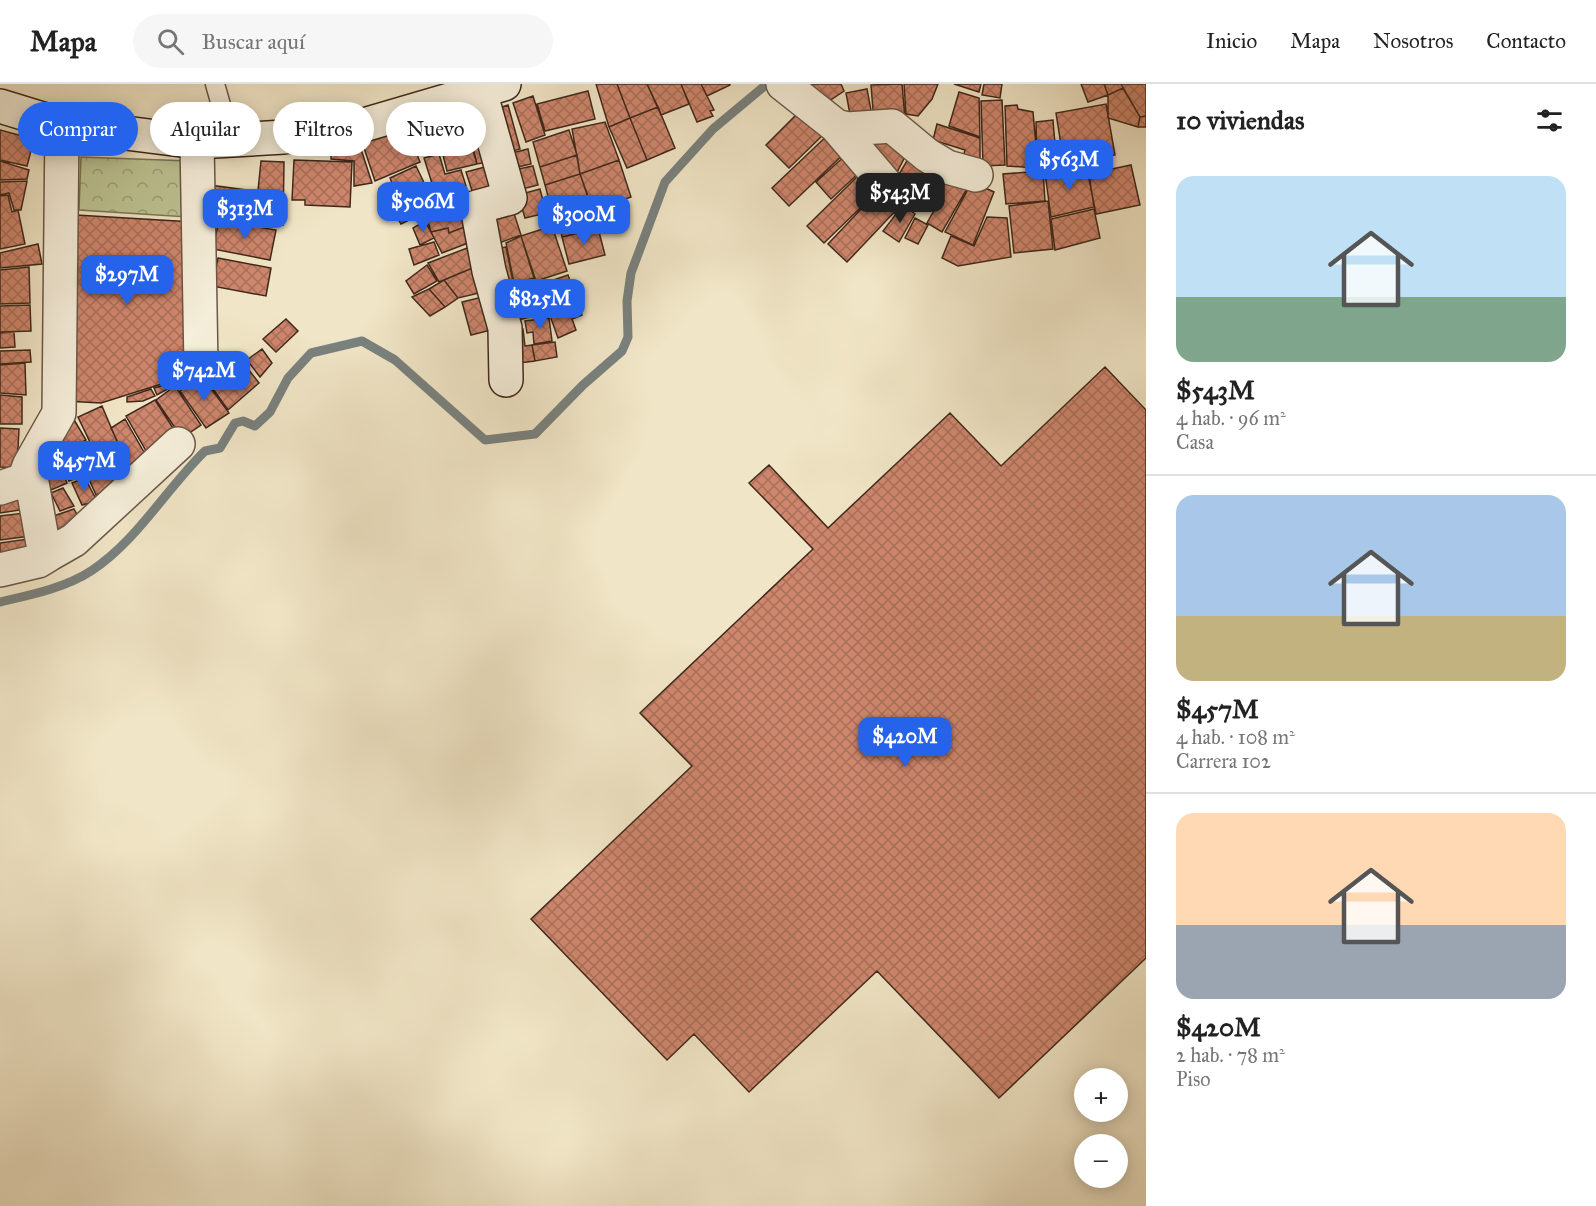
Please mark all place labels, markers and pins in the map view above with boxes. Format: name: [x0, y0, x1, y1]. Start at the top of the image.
pin: $563M: [1027, 140, 1111, 191]
pin: $543M: [858, 173, 942, 224]
pin: $506M: [381, 182, 465, 233]
pin: $313M: [203, 189, 287, 240]
pin: $300M: [542, 195, 626, 246]
pin: $297M: [85, 255, 169, 306]
pin: $825M: [498, 279, 582, 330]
pin: $742M: [162, 351, 246, 402]
pin: $457M: [42, 441, 126, 492]
pin: $420M: [863, 717, 947, 768]

